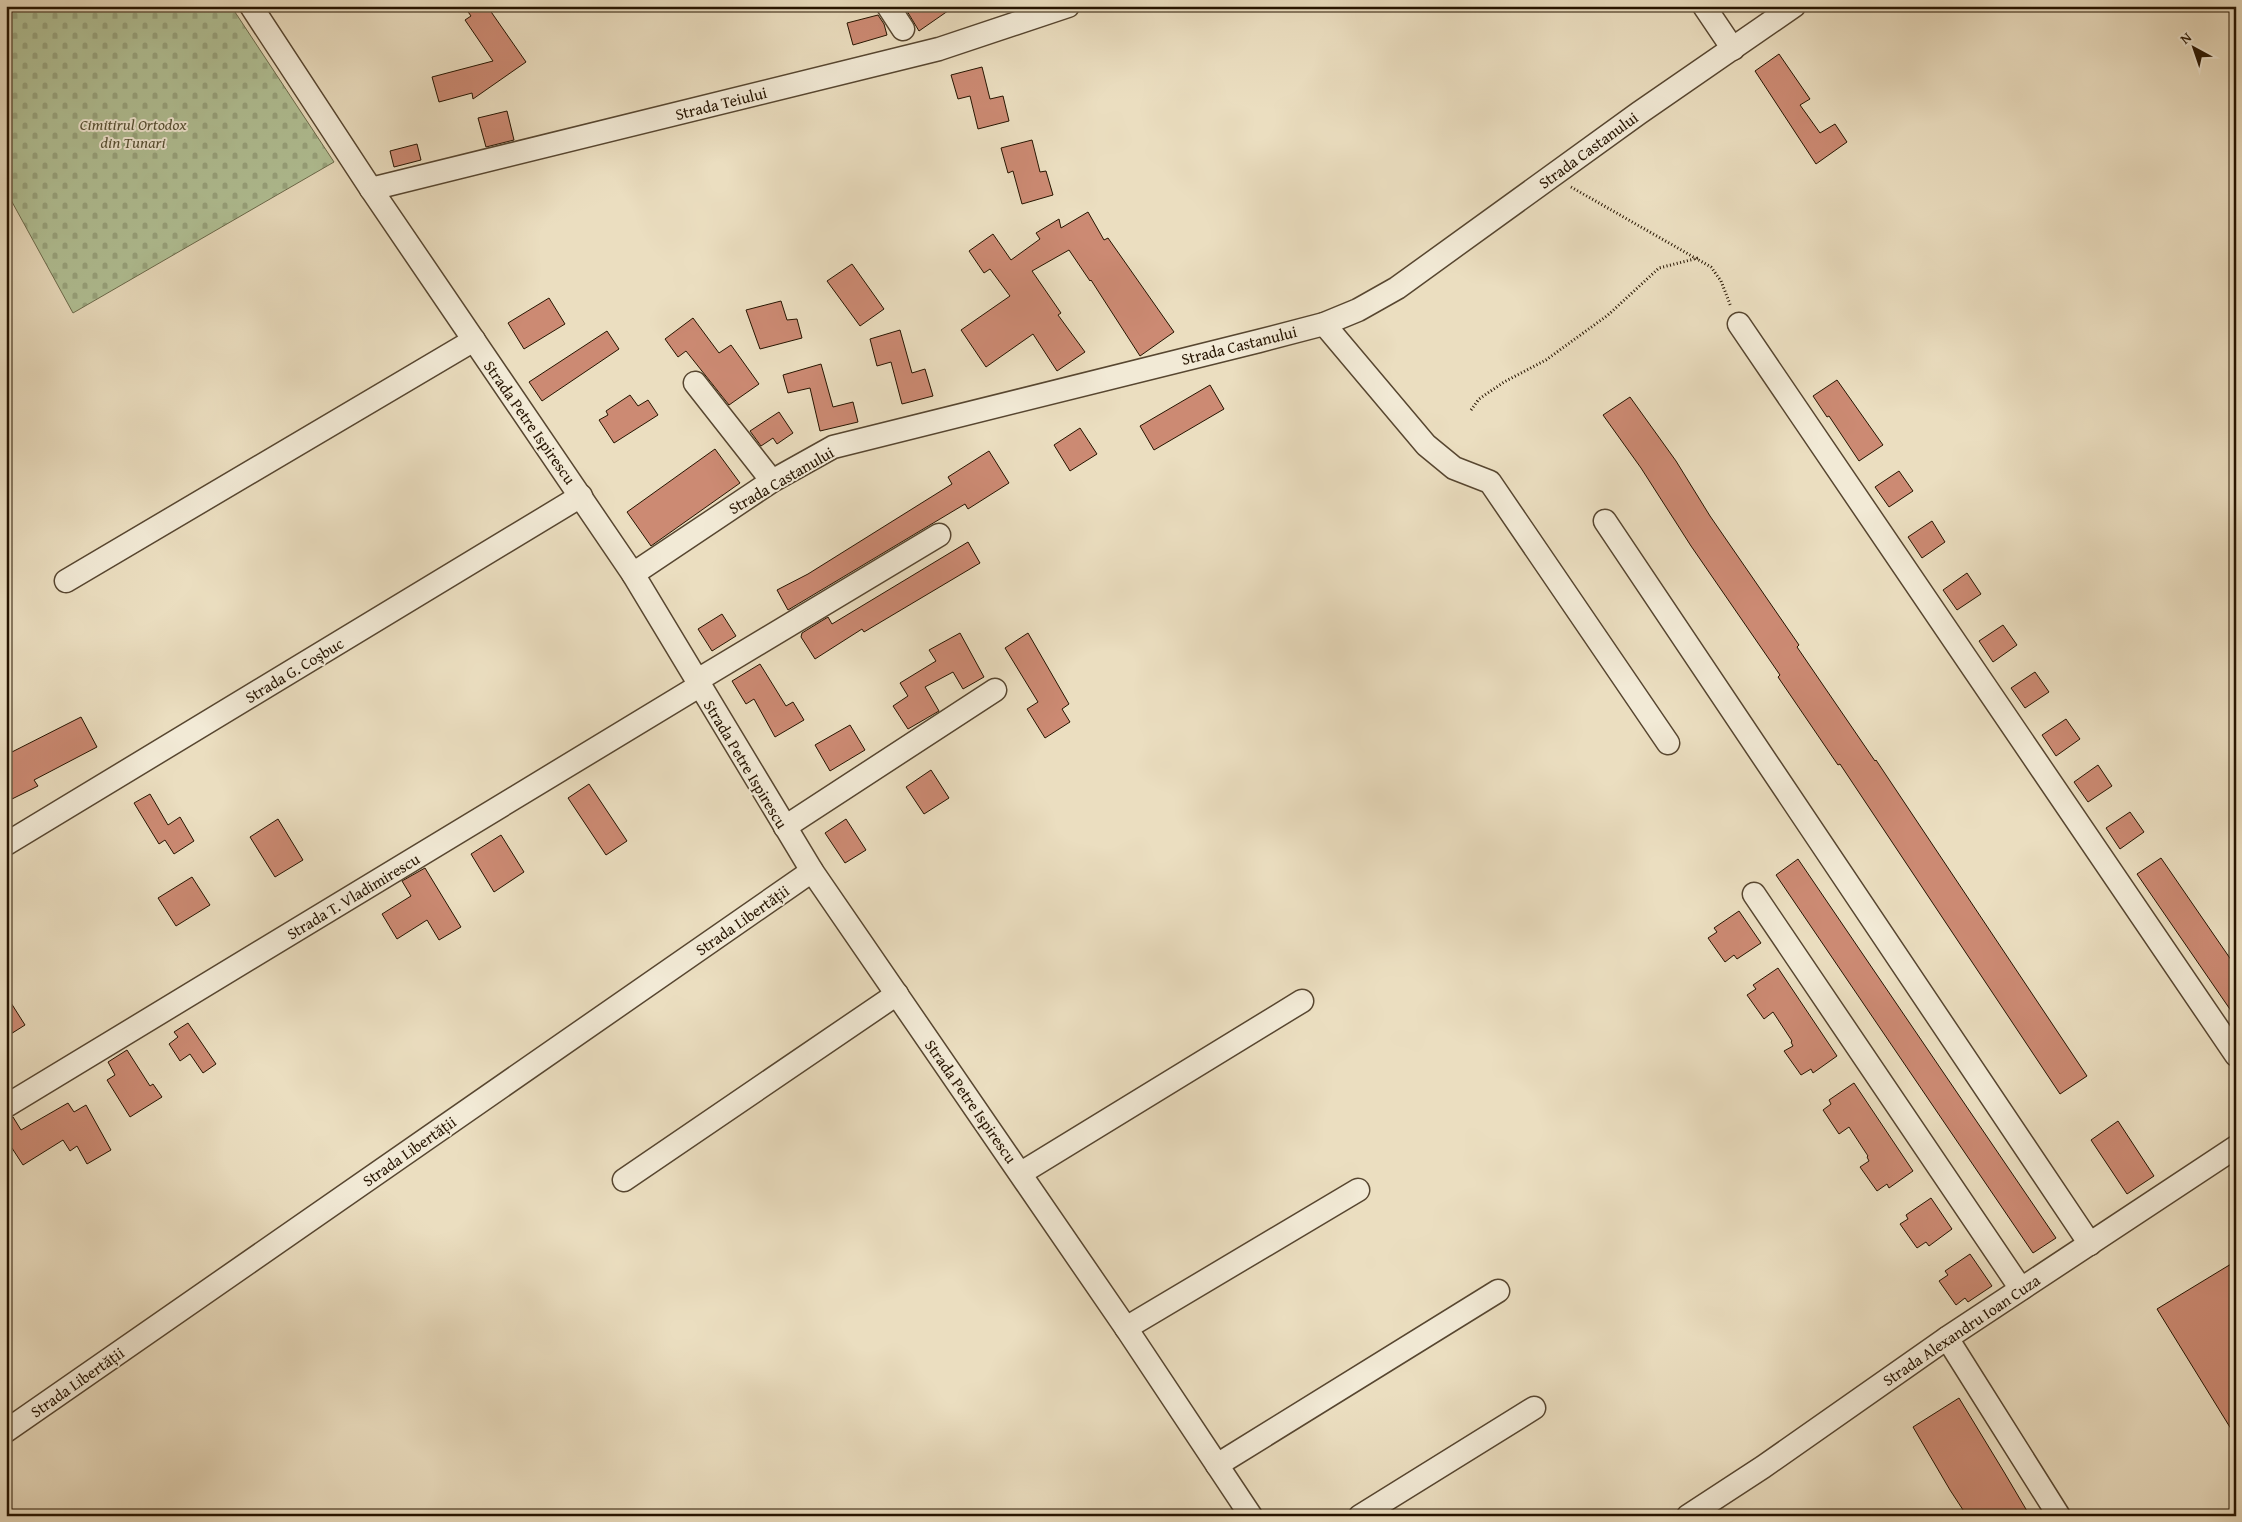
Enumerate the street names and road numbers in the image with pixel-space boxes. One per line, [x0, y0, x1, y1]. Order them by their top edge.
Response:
street label: Strada Teiului [673, 80, 770, 126]
street label: Strada Castanului [1533, 105, 1643, 194]
street label: Strada Castanului [1179, 319, 1300, 371]
street label: Strada Petre Ispirescu [478, 355, 582, 489]
street label: Strada Castanului [724, 440, 839, 520]
street label: Strada G. Coșbuc [240, 631, 348, 709]
street label: Strada Petre Ispirescu [698, 695, 794, 833]
street label: Strada T. Vladimirescu [282, 847, 424, 945]
street label: Strada Libertății [690, 878, 794, 961]
street label: Strada Petre Ispirescu [919, 1034, 1023, 1168]
street label: Strada Libertății [357, 1109, 461, 1192]
street label: Strada Alexandru Ioan Cuza [1877, 1268, 2045, 1392]
street label: Strada Libertății [25, 1340, 129, 1423]

